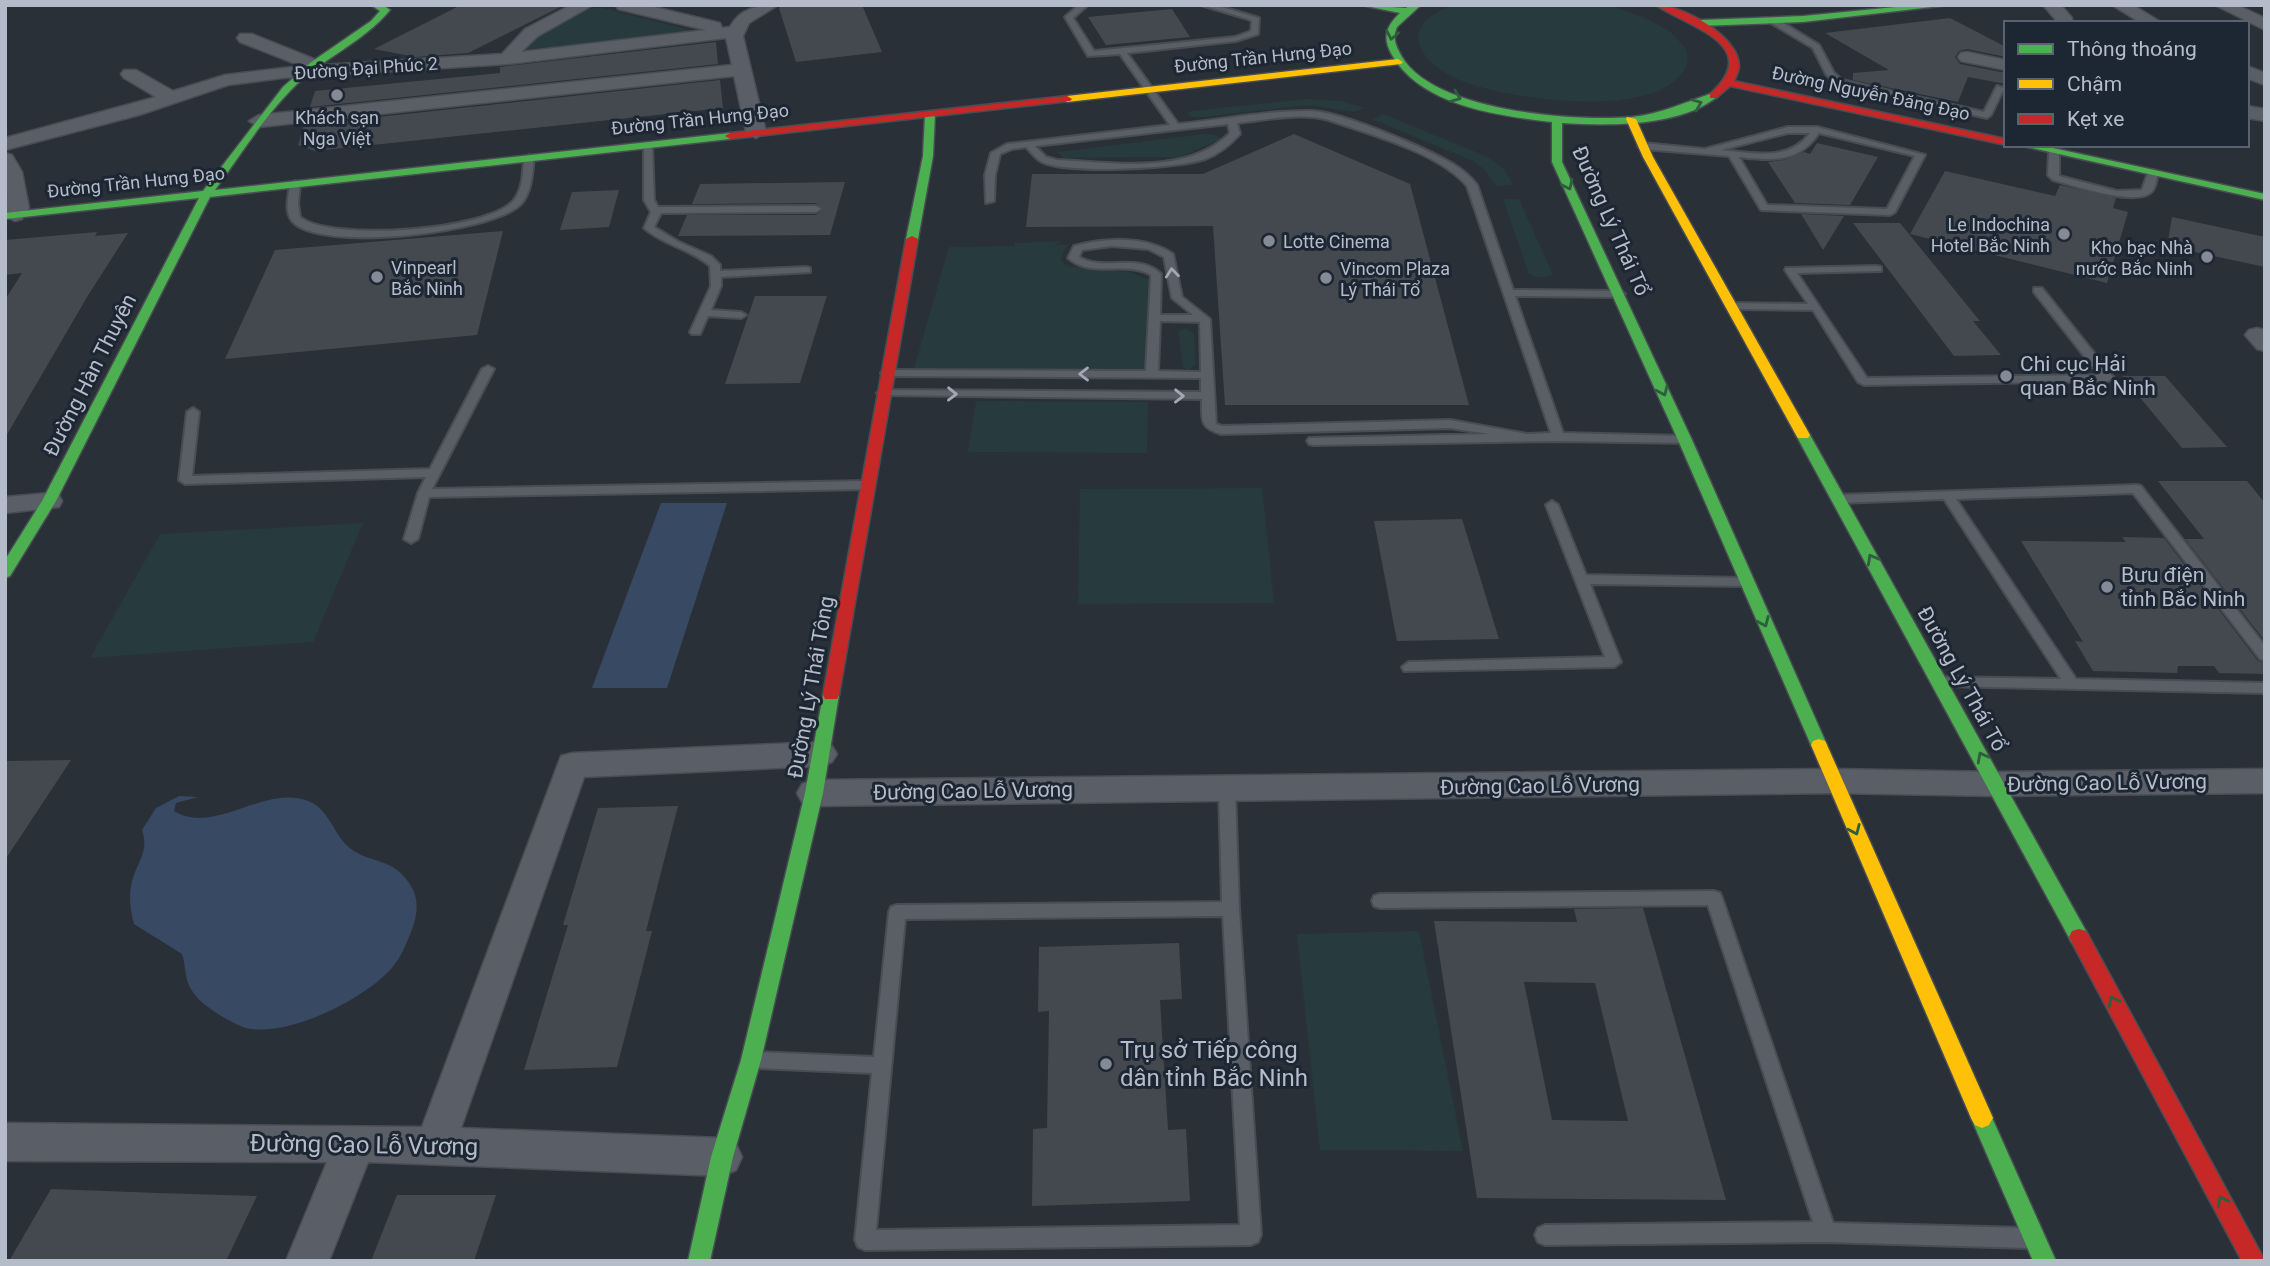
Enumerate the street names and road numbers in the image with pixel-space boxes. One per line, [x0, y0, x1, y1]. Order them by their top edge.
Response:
street label: Đường Trần Hưng Đạo [1173, 37, 1353, 77]
street label: Đường Đại Phúc 2 [293, 53, 439, 83]
street label: Đường Nguyễn Đăng Đạo [1770, 62, 1972, 124]
street label: Đường Trần Hưng Đạo [610, 99, 790, 139]
street label: Đường Lý Thái Tổ [1567, 142, 1655, 300]
street label: Đường Trần Hưng Đạo [46, 162, 226, 202]
street label: Đường Hàn Thuyên [39, 290, 141, 460]
street label: Đường Lý Thái Tông [783, 594, 839, 780]
street label: Đường Lý Thái Tổ [1912, 603, 2012, 755]
street label: Đường Cao Lỗ Vương [2007, 769, 2207, 797]
street label: Đường Cao Lỗ Vương [1440, 772, 1640, 800]
street label: Đường Cao Lỗ Vương [873, 777, 1073, 805]
street label: Đường Cao Lỗ Vương [250, 1129, 478, 1161]

